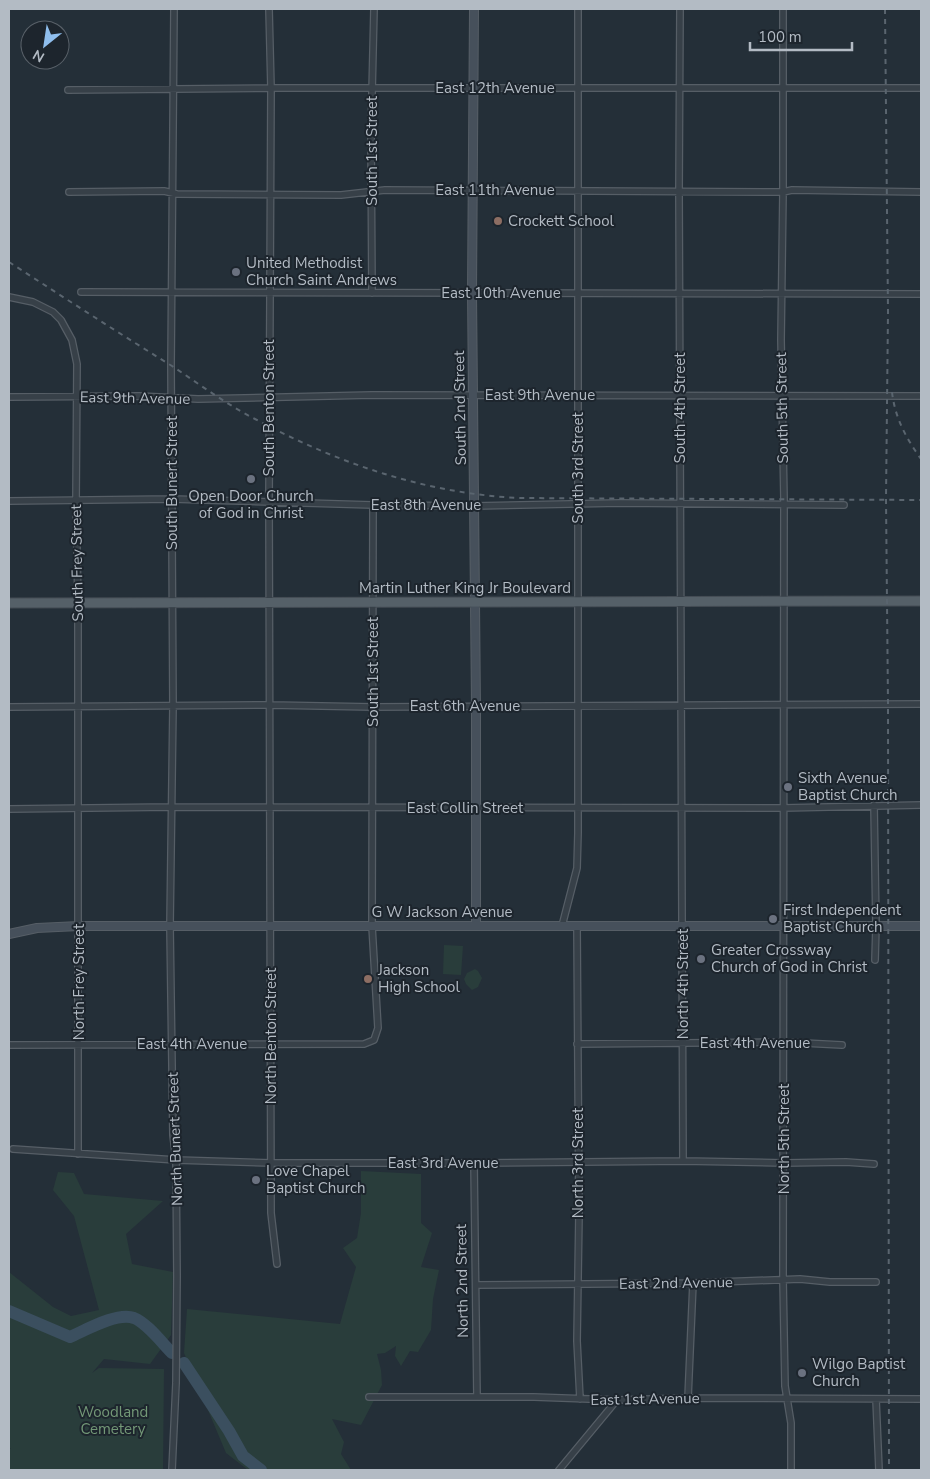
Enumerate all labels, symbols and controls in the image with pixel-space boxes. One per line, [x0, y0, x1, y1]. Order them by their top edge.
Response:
north arrow [20, 20, 70, 70]
scale bar [750, 20, 852, 52]
text: 100 m [758, 27, 802, 47]
text: N [29, 45, 48, 67]
street label: East 12th Avenue [435, 78, 555, 98]
street label: South 1st Street [362, 95, 382, 206]
street label: East 11th Avenue [435, 180, 555, 200]
place label: Crockett School [508, 211, 614, 231]
marker: Crockett School [492, 215, 504, 227]
place label: United Methodist Church Saint Andrews [246, 253, 397, 290]
marker: United Methodist Church Saint Andrews [230, 266, 242, 278]
street label: East 10th Avenue [441, 283, 561, 303]
street label: South Benton Street [259, 339, 279, 477]
street label: South 2nd Street [449, 350, 471, 465]
street label: South 4th Street [670, 352, 690, 464]
street label: South 5th Street [771, 352, 793, 464]
street label: East 9th Avenue [485, 385, 595, 405]
street label: East 9th Avenue [80, 387, 190, 409]
street label: South 3rd Street [568, 412, 588, 524]
street label: South Bunert Street [162, 415, 182, 550]
marker: Open Door Church of God in Christ [245, 473, 257, 485]
place label: Open Door Church of God in Christ [188, 486, 314, 523]
street label: East 8th Avenue [371, 495, 481, 515]
street label: South Frey Street [66, 503, 88, 622]
street label: Martin Luther King Jr Boulevard [359, 578, 571, 598]
street label: South 1st Street [363, 616, 383, 727]
street label: East 6th Avenue [410, 696, 520, 716]
place label: Sixth Avenue Baptist Church [798, 768, 898, 805]
marker: Sixth Avenue Baptist Church [782, 781, 794, 793]
street label: East Collin Street [407, 798, 524, 818]
place label: First Independent Baptist Church [783, 900, 902, 937]
street label: G W Jackson Avenue [371, 902, 513, 922]
marker: First Independent Baptist Church [767, 913, 779, 925]
street label: North Frey Street [69, 923, 89, 1040]
street label: North 4th Street [673, 928, 693, 1039]
place label: Greater Crossway Church of God in Christ [711, 940, 868, 977]
marker: Greater Crossway Church of God in Christ [695, 953, 707, 965]
place label: Jackson High School [377, 960, 460, 997]
street label: North Benton Street [261, 967, 281, 1104]
marker: Jackson High School [362, 973, 374, 985]
street label: East 4th Avenue [700, 1033, 810, 1053]
street label: East 4th Avenue [137, 1034, 247, 1054]
street label: North Bunert Street [163, 1071, 187, 1206]
street label: North 5th Street [774, 1083, 794, 1194]
street label: North 3rd Street [568, 1107, 588, 1218]
street label: East 3rd Avenue [388, 1153, 498, 1173]
place label: Love Chapel Baptist Church [266, 1161, 366, 1198]
marker: Love Chapel Baptist Church [250, 1174, 262, 1186]
street label: North 2nd Street [451, 1223, 473, 1338]
street label: East 2nd Avenue [619, 1272, 733, 1294]
place label: Wilgo Baptist Church [812, 1354, 906, 1391]
marker: Wilgo Baptist Church [796, 1367, 808, 1379]
street label: East 1st Avenue [590, 1388, 700, 1410]
park label: Woodland Cemetery [78, 1402, 148, 1439]

